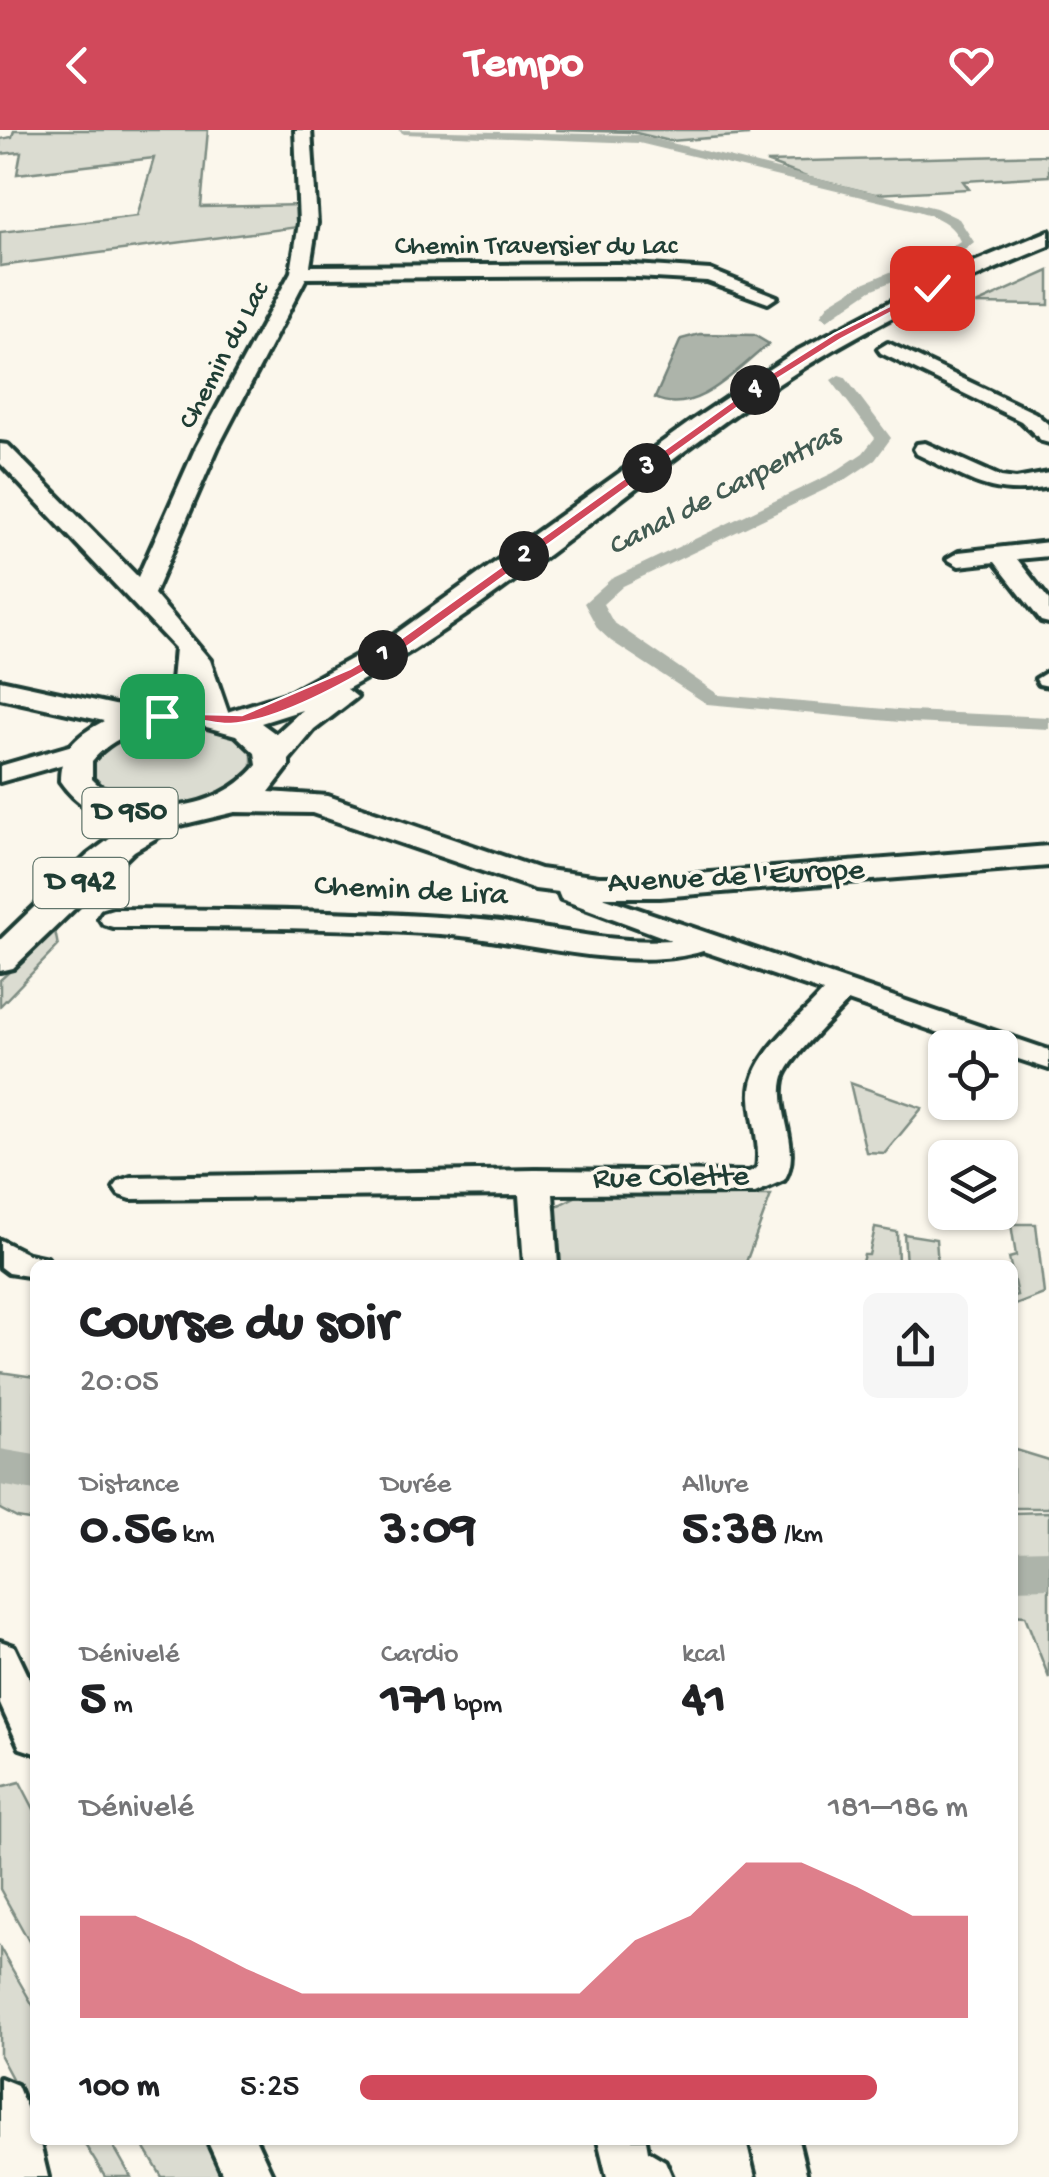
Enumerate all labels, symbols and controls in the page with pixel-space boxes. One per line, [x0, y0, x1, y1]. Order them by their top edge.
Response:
icon: back [50, 38, 105, 93]
icon: heart [944, 38, 999, 93]
text: Tempo [466, 39, 584, 92]
street label: Chemin Traversier du Lac [395, 231, 679, 264]
pin [890, 246, 975, 331]
icon: check [905, 261, 960, 316]
street label: Chemin du Lac [172, 275, 278, 435]
pin: 4 [730, 365, 780, 415]
text: 4 [748, 373, 762, 406]
water label: Canal de Carpentras [603, 417, 850, 566]
pin: 3 [622, 443, 672, 493]
text: 3 [640, 451, 654, 484]
pin: 2 [499, 531, 549, 581]
text: 2 [517, 539, 531, 572]
pin: 1 [358, 630, 408, 680]
text: 1 [377, 638, 389, 671]
pin [120, 674, 205, 759]
icon: arrive [135, 689, 190, 744]
road number: D 950 [82, 788, 178, 838]
street label: Avenue de l'Europe [607, 852, 866, 904]
road number: D 942 [34, 858, 128, 908]
street label: Chemin de Lira [313, 868, 510, 916]
map controls [928, 1030, 1018, 1230]
button: locate [928, 1030, 1018, 1120]
button: layers [928, 1140, 1018, 1230]
street label: Rue Colette [593, 1159, 750, 1199]
button: share [863, 1293, 968, 1398]
text: Course du soir [80, 1294, 397, 1358]
text: 20:05 [80, 1364, 159, 1402]
text: Distance [80, 1469, 179, 1502]
text: Durée [381, 1469, 451, 1502]
text: Allure [682, 1469, 748, 1502]
text: 0.56 [80, 1502, 176, 1561]
text: 3:09 [381, 1502, 476, 1561]
text: 5:38 [682, 1502, 777, 1561]
text: km [176, 1519, 215, 1552]
text: /km [777, 1519, 823, 1552]
text: Dénivelé [80, 1639, 180, 1672]
text: Cardio [381, 1639, 459, 1672]
text: kcal [682, 1639, 726, 1672]
text: 5 [80, 1672, 106, 1731]
text: 171 [381, 1672, 447, 1731]
text: 41 [682, 1672, 726, 1731]
text: m [106, 1689, 133, 1722]
text: bpm [447, 1689, 502, 1722]
text: Dénivelé [80, 1790, 194, 1828]
text: 181–186 m [828, 1790, 968, 1828]
text: 100 m [80, 2069, 160, 2107]
text: 5:25 [240, 2069, 299, 2107]

